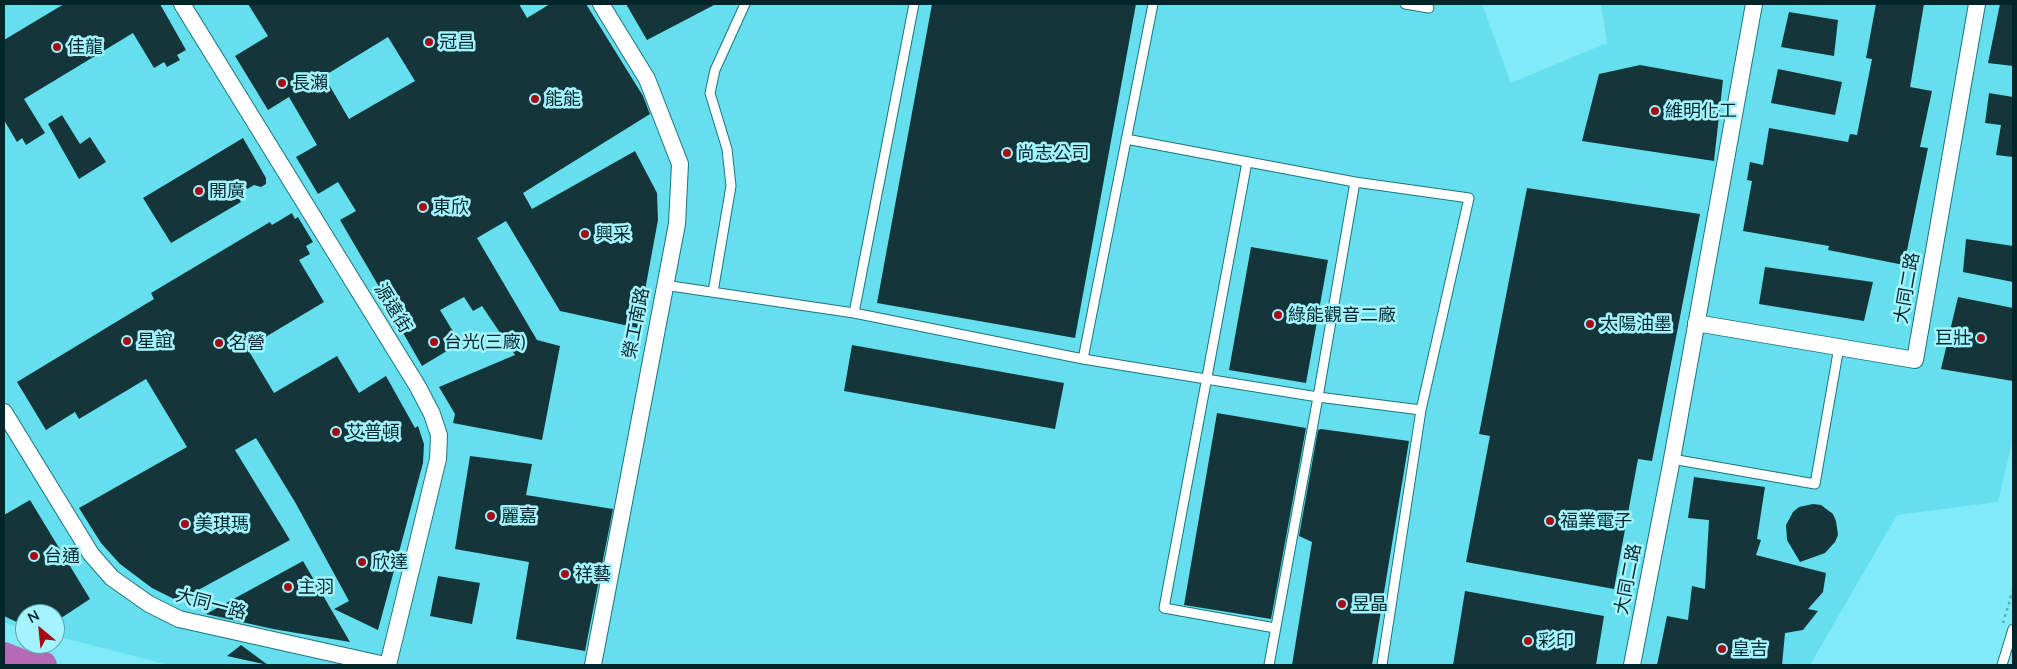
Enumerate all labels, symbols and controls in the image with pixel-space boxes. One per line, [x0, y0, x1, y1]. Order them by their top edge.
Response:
place label: 冠昌 [439, 31, 475, 53]
place label: 佳龍 [67, 36, 103, 58]
marker: 冠昌 [423, 36, 435, 48]
marker: 佳龍 [51, 41, 63, 53]
place label: 長瀨 [292, 72, 328, 94]
marker: 長瀨 [276, 77, 288, 89]
place label: 能能 [545, 88, 581, 110]
marker: 能能 [529, 93, 541, 105]
place label: 維明化工 [1665, 100, 1737, 122]
marker: 維明化工 [1649, 105, 1661, 117]
place label: 尚志公司 [1017, 142, 1089, 164]
marker: 尚志公司 [1001, 147, 1013, 159]
place label: 開廣 [209, 180, 245, 202]
marker: 開廣 [193, 185, 205, 197]
place label: 東欣 [433, 196, 469, 218]
marker: 東欣 [417, 201, 429, 213]
place label: 興采 [595, 223, 631, 245]
marker: 興采 [579, 228, 591, 240]
street label: 大同二路 [1890, 251, 1924, 325]
street label: 源遠街 [370, 279, 416, 337]
street label: 榮工南路 [619, 286, 653, 360]
place label: 綠能觀音二廠 [1288, 304, 1396, 326]
marker: 綠能觀音二廠 [1272, 309, 1284, 321]
place label: 太陽油墨 [1600, 313, 1672, 335]
marker: 太陽油墨 [1584, 318, 1596, 330]
place label: 巨壯 [1935, 327, 1971, 349]
place label: 星誼 [137, 330, 173, 352]
place label: 台光(三廠) [444, 331, 526, 353]
place label: 名營 [229, 332, 265, 354]
marker: 巨壯 [1975, 332, 1987, 344]
marker: 星誼 [121, 335, 133, 347]
marker: 台光(三廠) [428, 336, 440, 348]
marker: 名營 [213, 337, 225, 349]
place label: 艾普頓 [346, 421, 400, 443]
marker: 艾普頓 [330, 426, 342, 438]
place label: 麗嘉 [501, 505, 537, 527]
marker: 麗嘉 [485, 510, 497, 522]
place label: 福業電子 [1560, 510, 1632, 532]
place label: 美琪瑪 [195, 513, 249, 535]
marker: 福業電子 [1544, 515, 1556, 527]
marker: 美琪瑪 [179, 518, 191, 530]
street label: 大同二路 [1611, 542, 1645, 616]
place label: 台通 [44, 545, 80, 567]
marker: 台通 [28, 550, 40, 562]
place label: 欣達 [372, 551, 408, 573]
marker: 欣達 [356, 556, 368, 568]
place label: 祥藝 [575, 563, 611, 585]
marker: 祥藝 [559, 568, 571, 580]
place label: 主羽 [298, 576, 334, 598]
marker: 主羽 [282, 581, 294, 593]
street label: 大同一路 [173, 584, 249, 624]
place label: 昱晶 [1352, 593, 1388, 615]
marker: 昱晶 [1336, 598, 1348, 610]
north arrow [15, 604, 65, 654]
text: N [24, 606, 42, 626]
place label: 彩印 [1538, 630, 1574, 652]
marker: 彩印 [1522, 635, 1534, 647]
place label: 皇吉 [1732, 638, 1768, 660]
marker: 皇吉 [1716, 643, 1728, 655]

